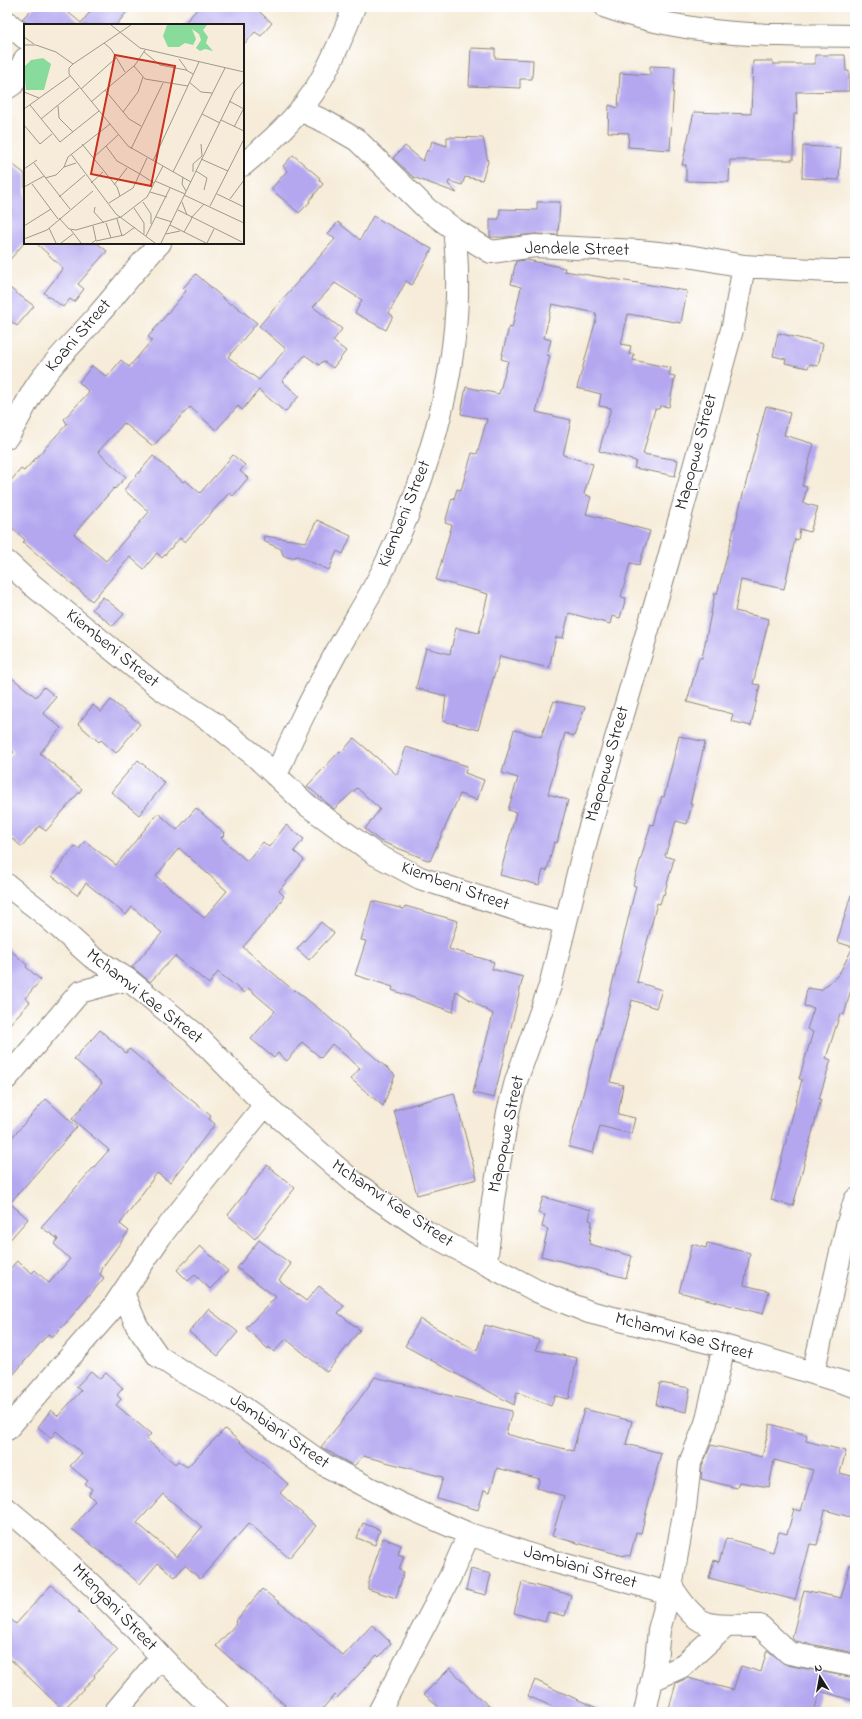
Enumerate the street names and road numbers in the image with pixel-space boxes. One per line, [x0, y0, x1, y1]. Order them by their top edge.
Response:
street label: Jendele Street [524, 236, 630, 264]
street label: Koani Street [40, 294, 118, 378]
street label: Mapopwe Street [669, 391, 725, 513]
street label: Kiembeni Street [372, 456, 438, 572]
street label: Kiembeni Street [60, 603, 164, 695]
street label: Mapopwe Street [579, 703, 637, 825]
street label: Kiembeni Street [397, 855, 513, 919]
street label: Mchamvi Kae Street [80, 943, 208, 1051]
street label: Mapopwe Street [482, 1073, 532, 1195]
street label: Mchamvi Kae Street [326, 1153, 458, 1255]
street label: Mchamvi Kae Street [612, 1306, 756, 1368]
street label: Jambiani Street [224, 1388, 334, 1476]
street label: Jambiani Street [520, 1539, 640, 1597]
street label: Mtengani Street [64, 1558, 163, 1659]

